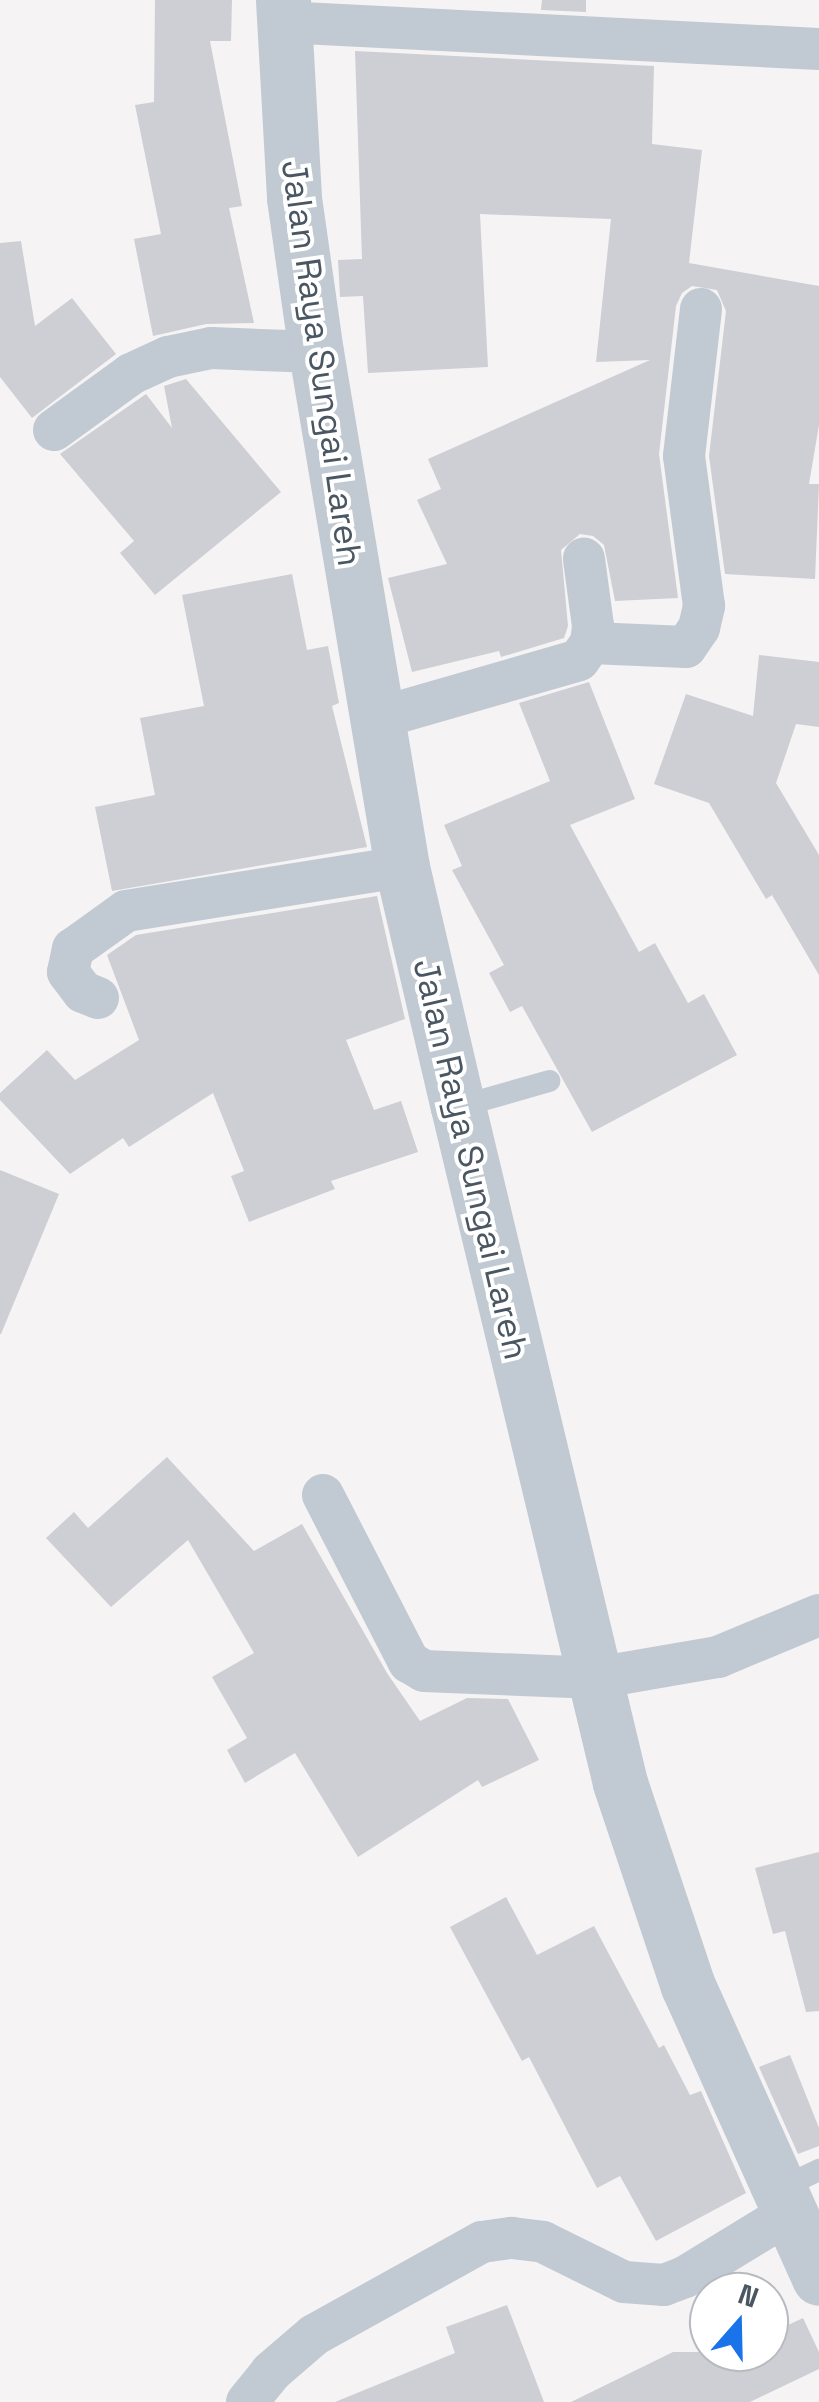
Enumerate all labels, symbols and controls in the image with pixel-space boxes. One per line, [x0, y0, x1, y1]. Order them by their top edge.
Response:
street label: Jalan Raya Sungai Lareh [273, 157, 371, 569]
street label: Jalan Raya Sungai Lareh [404, 955, 538, 1363]
north arrow [689, 2272, 789, 2372]
text: N [734, 2276, 764, 2316]

